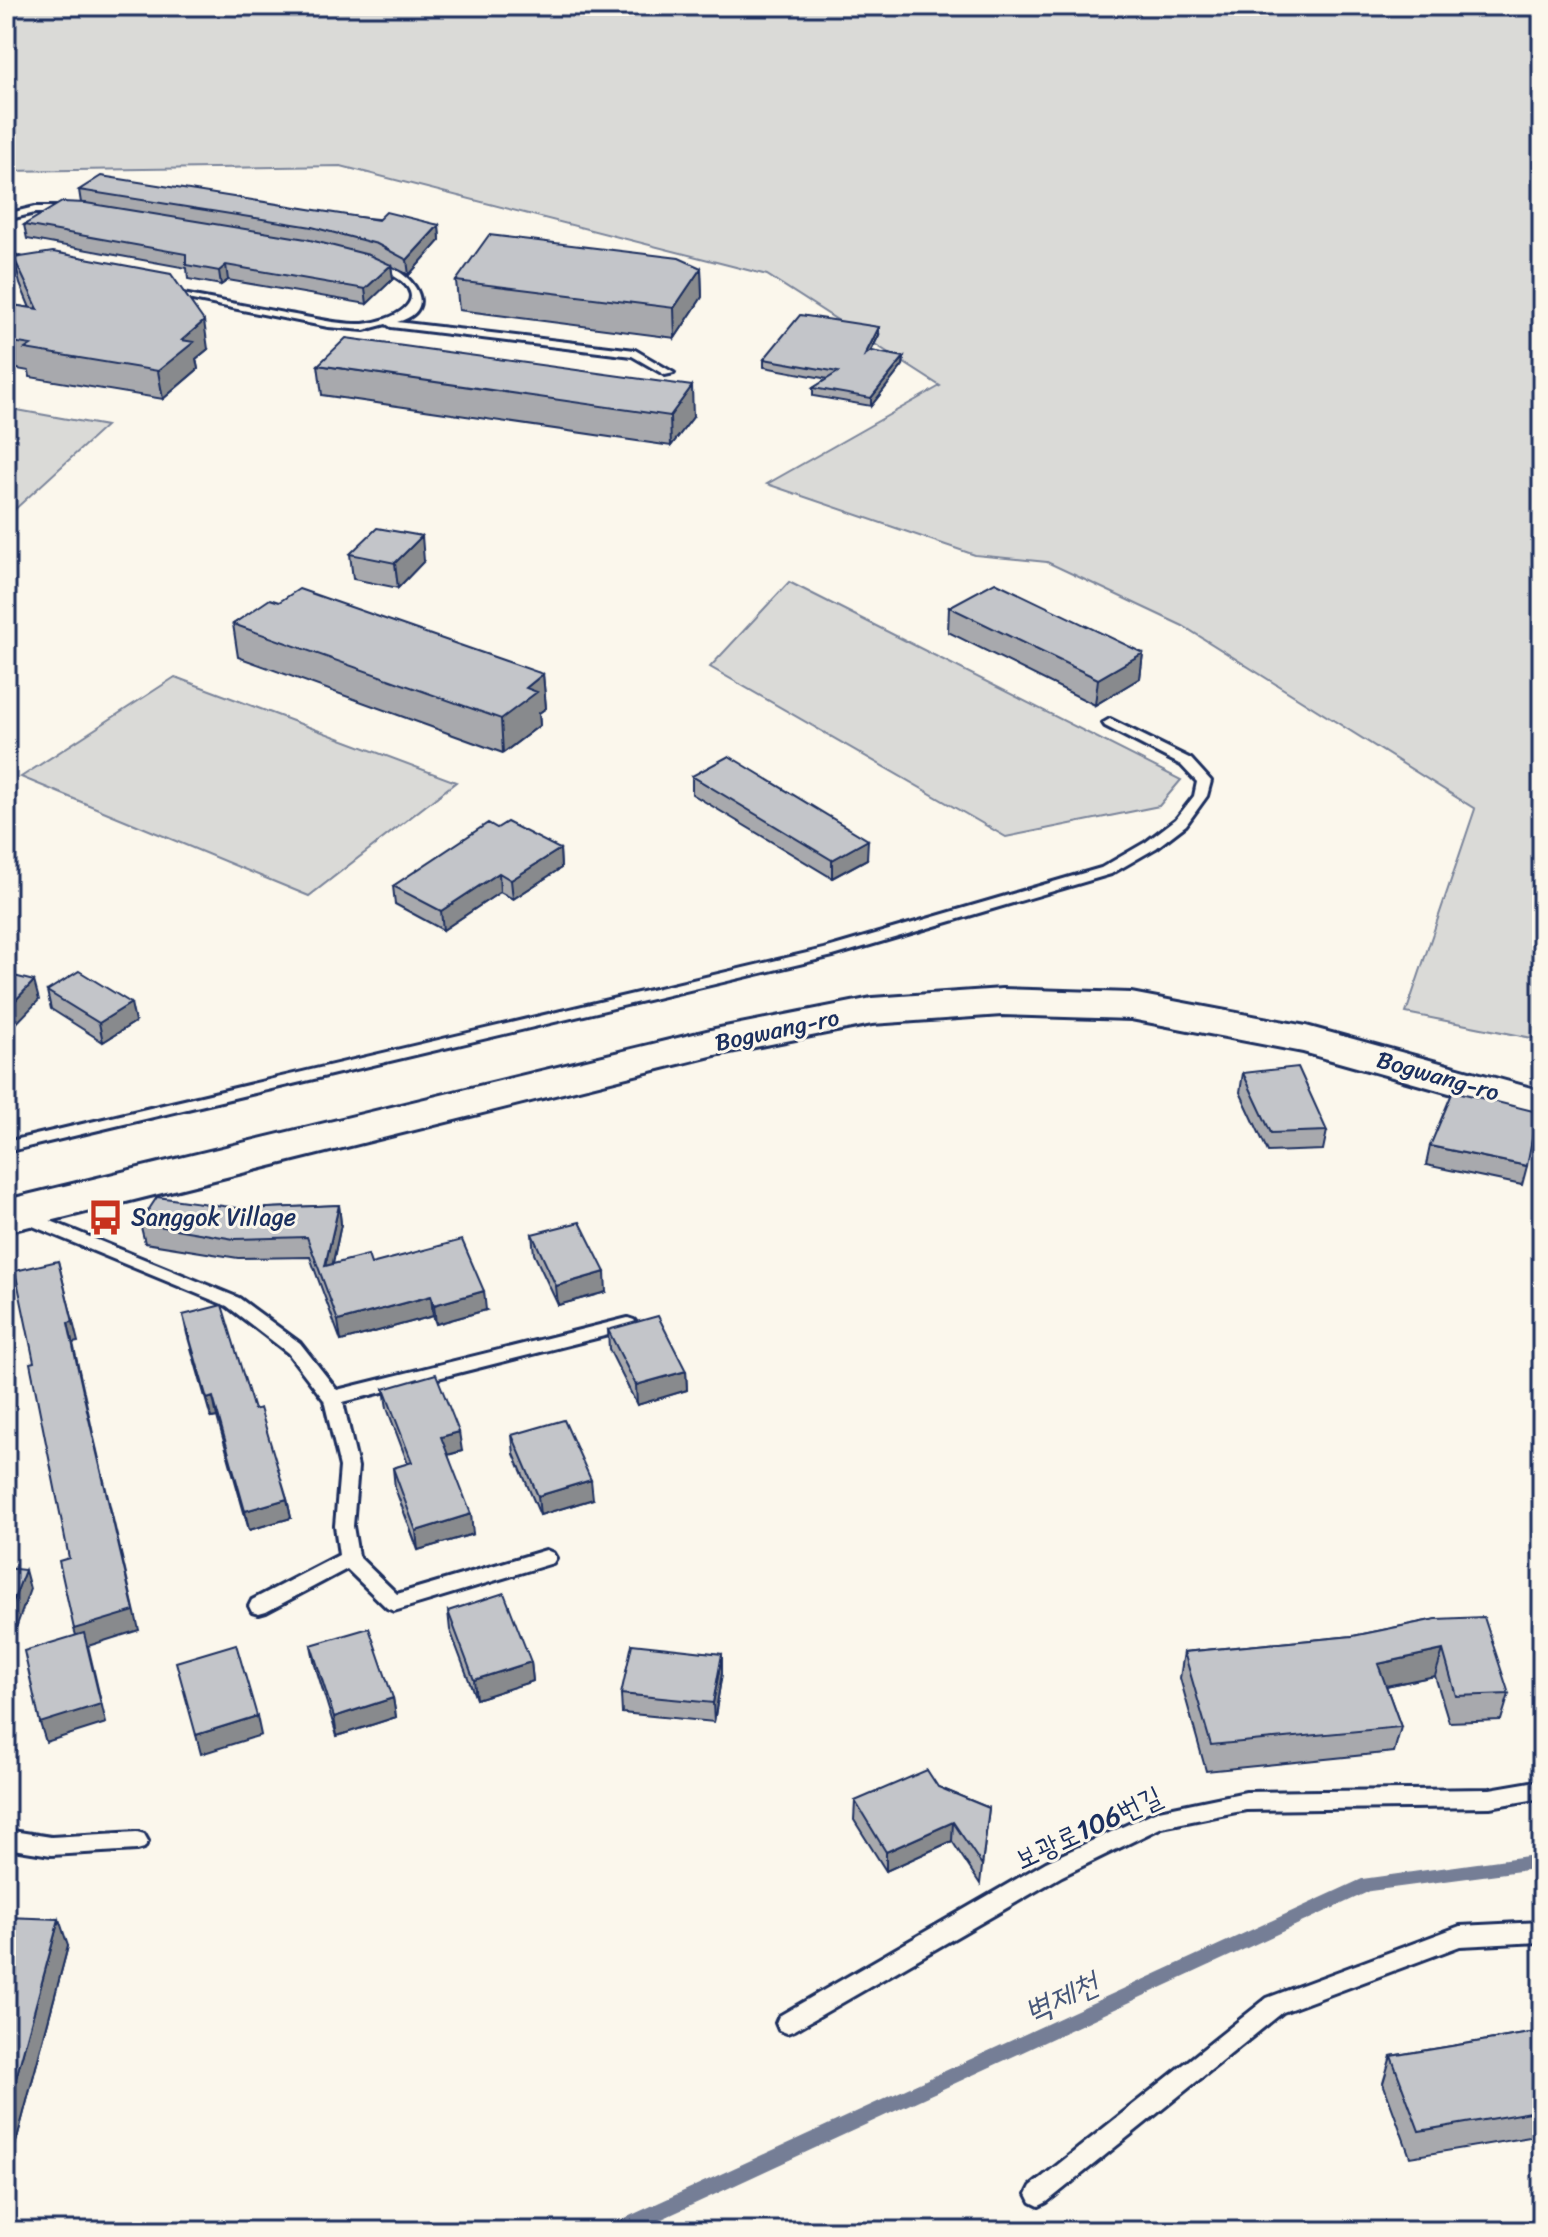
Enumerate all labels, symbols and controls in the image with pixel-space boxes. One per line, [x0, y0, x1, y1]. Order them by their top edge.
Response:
street label: Bogwang-ro [711, 996, 843, 1064]
street label: Bogwang-ro [1372, 1038, 1505, 1114]
place label: Sanggok Village [131, 1196, 296, 1238]
bus stop icon: Sanggok Village [86, 1198, 124, 1236]
street label: 보광로106번길 [1006, 1772, 1170, 1883]
water label: 벽제천 [1014, 1954, 1111, 2040]

